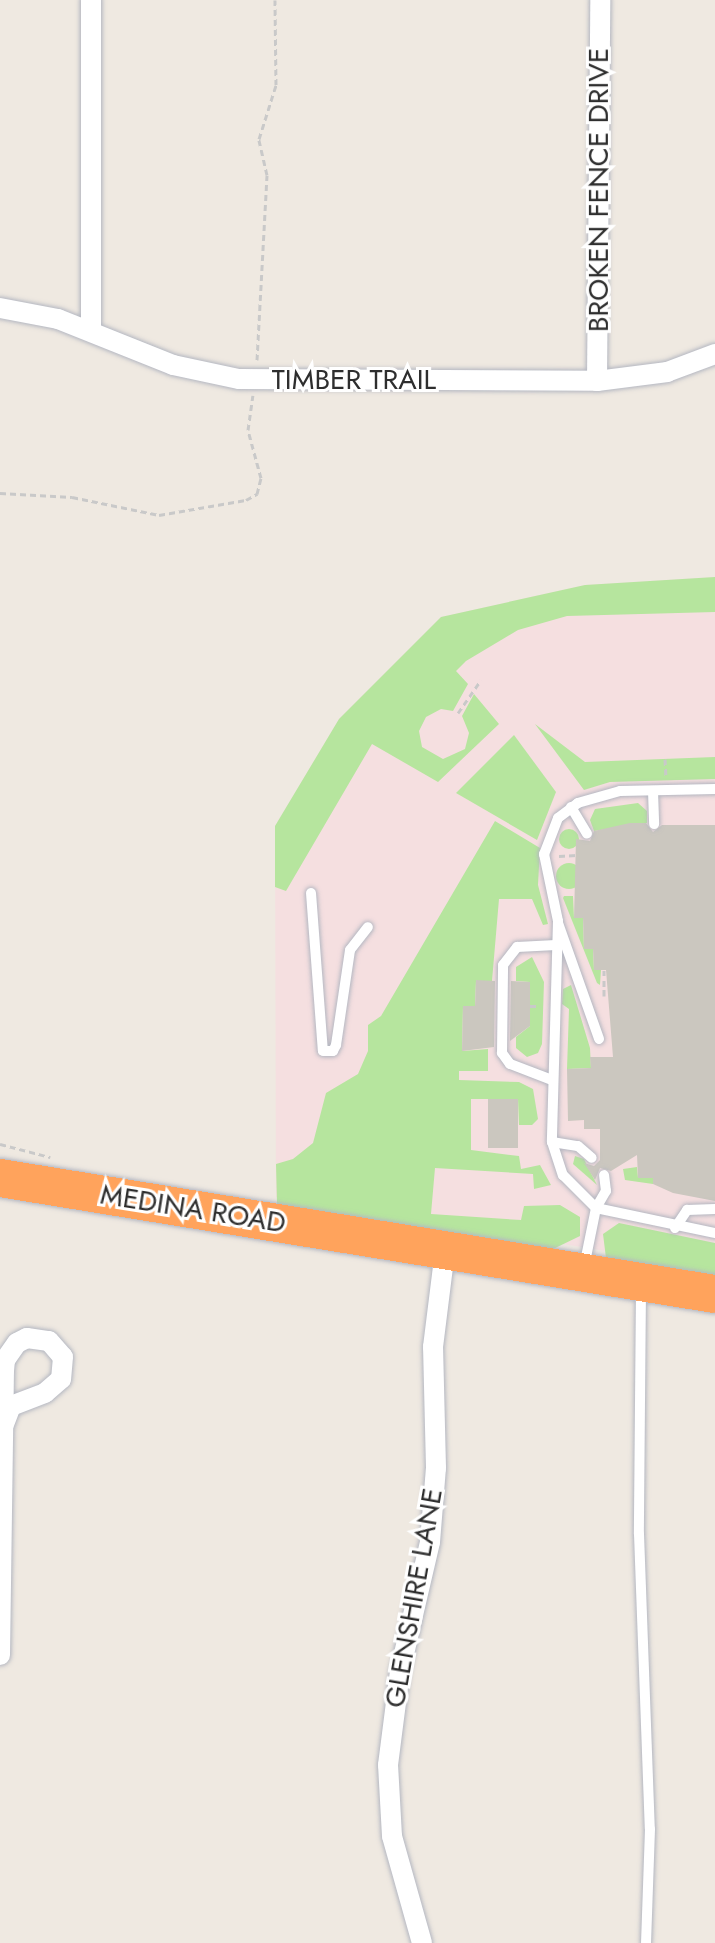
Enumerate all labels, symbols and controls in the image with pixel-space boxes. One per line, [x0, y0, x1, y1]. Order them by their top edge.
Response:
street label: BROKEN FENCE DRIVE [582, 48, 616, 332]
street label: TIMBER TRAIL [272, 363, 436, 397]
street label: MEDINA ROAD [98, 1178, 288, 1240]
street label: GLENSHIRE LANE [378, 1486, 450, 1710]

